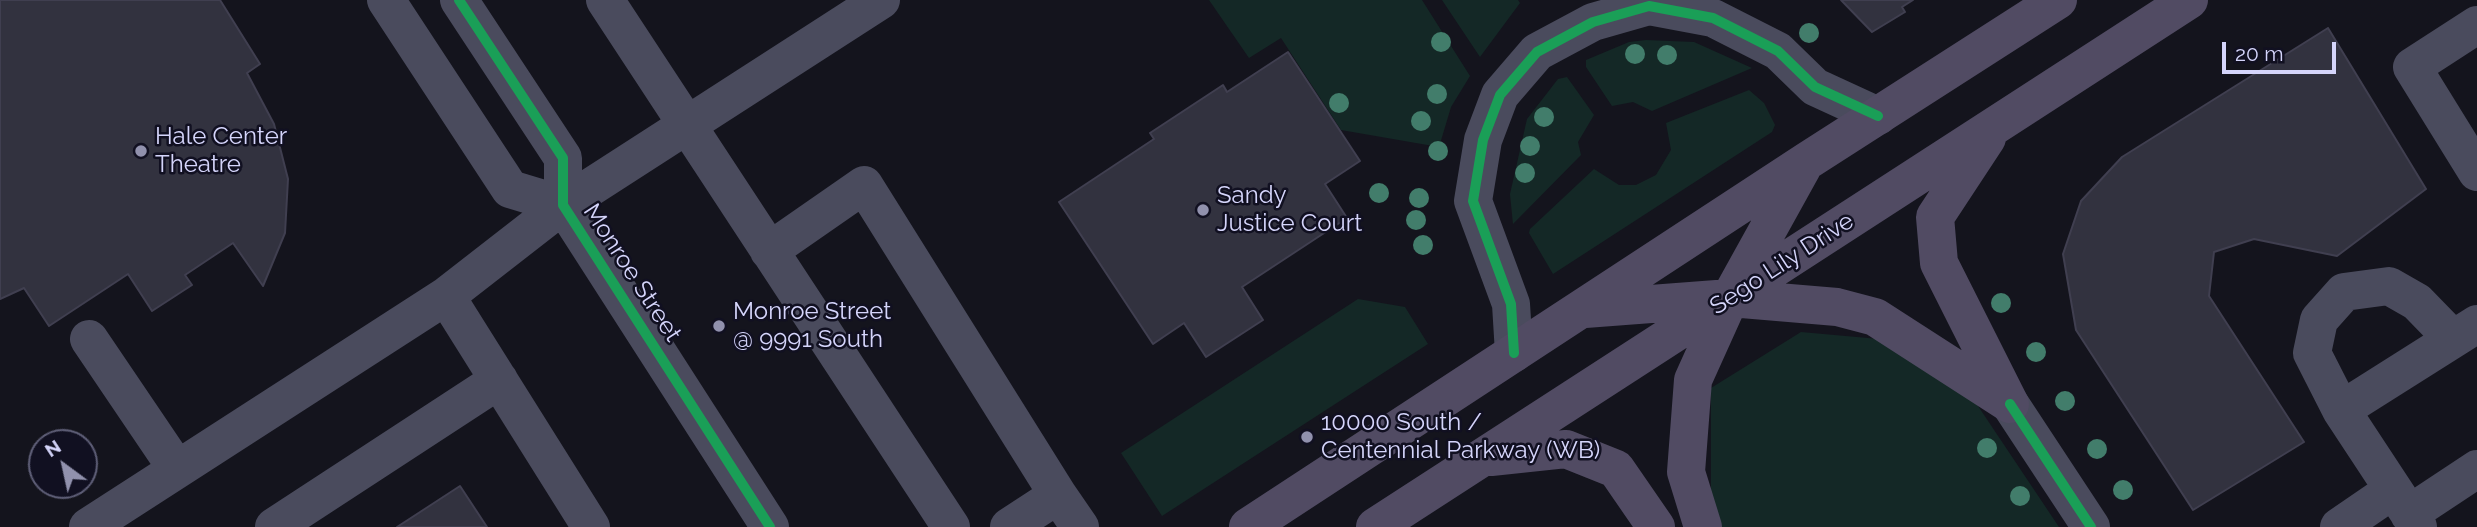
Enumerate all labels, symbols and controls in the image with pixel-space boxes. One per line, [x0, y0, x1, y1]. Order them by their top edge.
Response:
scale bar [2225, 28, 2339, 72]
text: 20 m [2235, 41, 2283, 66]
place label: Hale Center Theatre [155, 123, 287, 179]
marker: Hale Center Theatre [133, 143, 149, 159]
place label: Sandy Justice Court [1217, 182, 1362, 238]
street label: Monroe Street [577, 199, 687, 347]
marker: Sandy Justice Court [1195, 202, 1211, 218]
street label: Sego Lily Drive [1705, 207, 1859, 321]
place label: Monroe Street @ 9991 South [733, 298, 891, 354]
marker: Monroe Street @ 9991 South [711, 318, 727, 334]
place label: 10000 South / Centennial Parkway (WB) [1321, 409, 1600, 465]
north arrow [28, 429, 98, 499]
marker: 10000 South / Centennial Parkway (WB) [1299, 429, 1315, 445]
text: N [41, 435, 65, 461]

